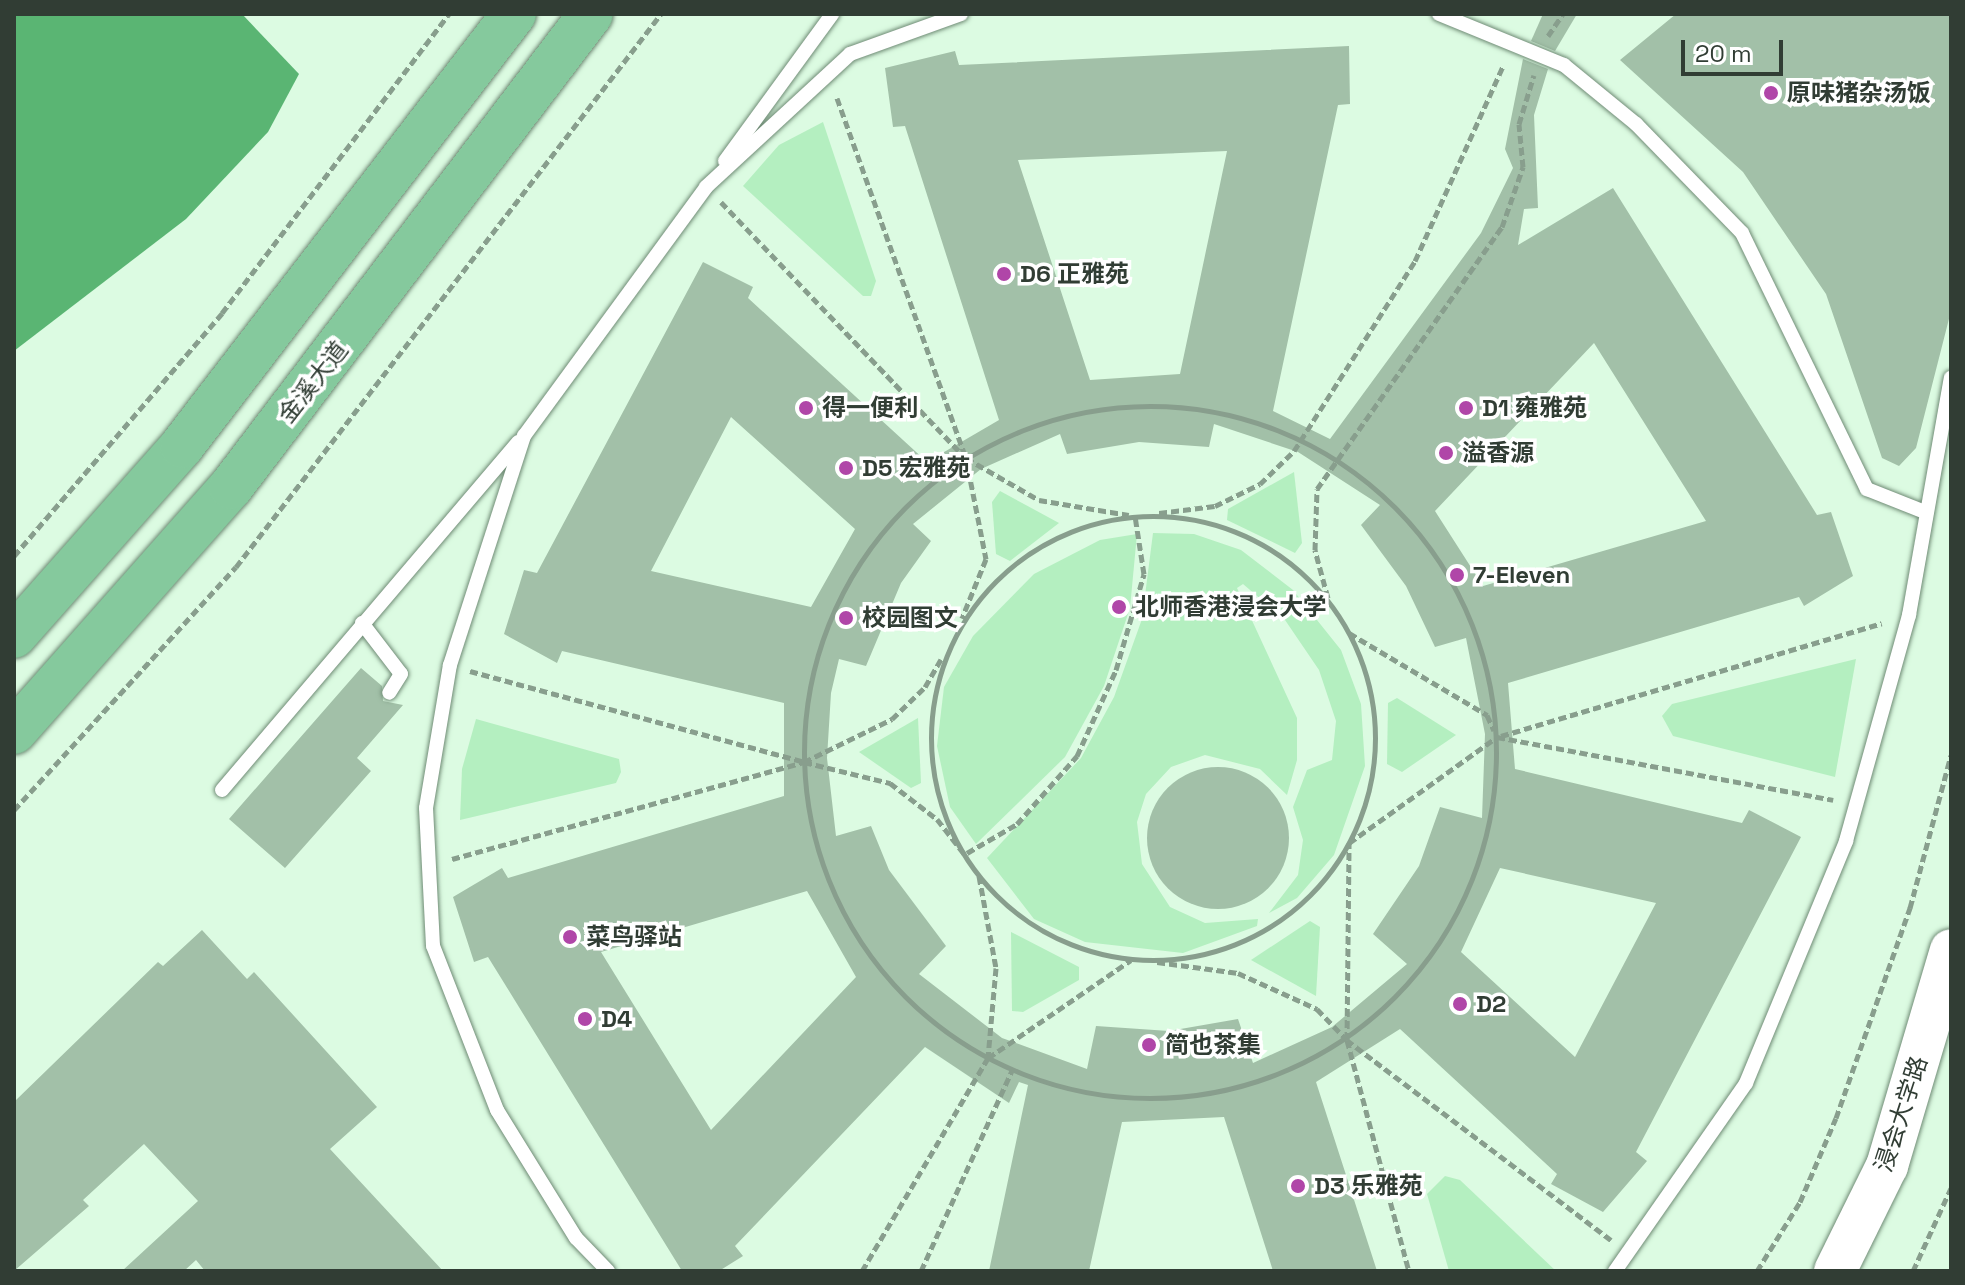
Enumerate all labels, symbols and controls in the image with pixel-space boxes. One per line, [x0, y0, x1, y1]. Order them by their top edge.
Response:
scale bar [1685, 24, 1787, 74]
text: 20 m [1695, 38, 1752, 69]
place label: 原味猪杂汤饭 [1787, 79, 1931, 107]
marker: 原味猪杂汤饭 [1762, 84, 1780, 102]
place label: D6 正雅苑 [1020, 260, 1129, 288]
marker: D6 正雅苑 [995, 265, 1013, 283]
street label: 金溪大道 [272, 335, 354, 429]
place label: 得一便利 [822, 394, 918, 422]
place label: D1 雍雅苑 [1482, 394, 1587, 422]
marker: 得一便利 [797, 399, 815, 417]
marker: D1 雍雅苑 [1457, 399, 1475, 417]
place label: 溢香源 [1462, 439, 1534, 467]
marker: 溢香源 [1437, 444, 1455, 462]
place label: D5 宏雅苑 [862, 454, 970, 482]
marker: D5 宏雅苑 [837, 459, 855, 477]
place label: 7-Eleven [1473, 561, 1570, 589]
marker: 7-Eleven [1448, 566, 1466, 584]
place label: 北师香港浸会大学 [1135, 593, 1327, 621]
marker: 北师香港浸会大学 [1110, 598, 1128, 616]
place label: 校园图文 [862, 604, 958, 632]
marker: 校园图文 [837, 609, 855, 627]
place label: 菜鸟驿站 [586, 923, 682, 951]
marker: 菜鸟驿站 [561, 928, 579, 946]
place label: D2 [1476, 990, 1506, 1018]
marker: D2 [1451, 995, 1469, 1013]
place label: D4 [601, 1005, 632, 1033]
marker: D4 [576, 1010, 594, 1028]
place label: 简也茶集 [1165, 1031, 1261, 1059]
marker: 简也茶集 [1140, 1036, 1158, 1054]
street label: 浸会大学路 [1869, 1052, 1933, 1176]
place label: D3 乐雅苑 [1314, 1172, 1423, 1200]
marker: D3 乐雅苑 [1289, 1177, 1307, 1195]

